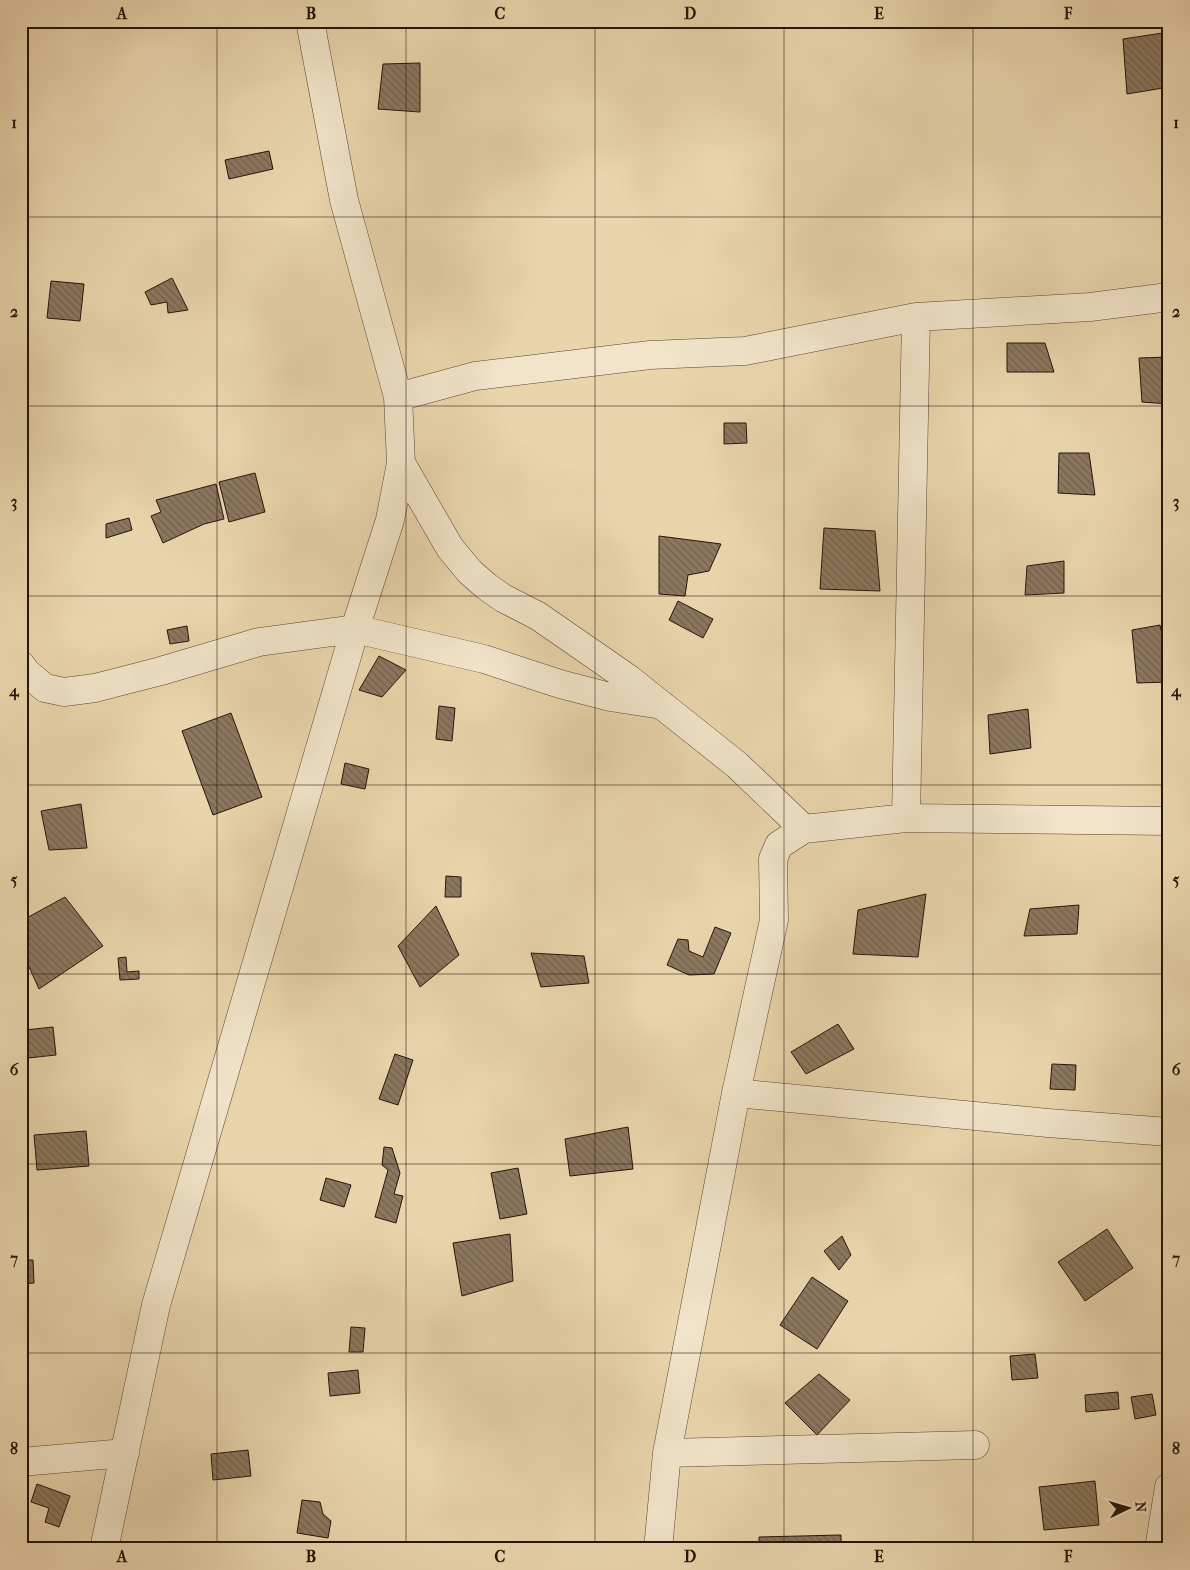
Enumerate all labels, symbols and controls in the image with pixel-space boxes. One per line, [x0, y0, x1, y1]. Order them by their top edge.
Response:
text: A [116, 4, 128, 23]
text: B [306, 4, 316, 23]
text: C [495, 4, 506, 23]
text: D [684, 4, 696, 23]
text: E [874, 4, 884, 23]
text: F [1063, 4, 1073, 23]
text: 1 [11, 113, 17, 132]
text: 1 [1173, 113, 1179, 132]
text: 2 [10, 302, 18, 321]
text: 2 [1172, 302, 1180, 321]
text: 3 [11, 492, 17, 512]
text: 3 [1173, 492, 1179, 512]
text: 4 [8, 681, 20, 701]
text: 4 [1170, 681, 1182, 701]
text: 5 [11, 870, 18, 889]
text: 5 [1173, 870, 1180, 889]
text: 6 [10, 1060, 19, 1079]
text: 6 [1172, 1060, 1181, 1079]
text: 7 [9, 1249, 18, 1268]
text: 7 [1171, 1249, 1180, 1268]
text: 8 [10, 1439, 18, 1458]
text: 8 [1172, 1439, 1180, 1458]
north arrow [1102, 1482, 1152, 1532]
text: N [1132, 1501, 1149, 1513]
text: A [116, 1547, 128, 1566]
text: B [306, 1547, 316, 1566]
text: C [495, 1547, 506, 1566]
text: D [684, 1547, 696, 1566]
text: E [874, 1547, 884, 1566]
text: F [1063, 1547, 1073, 1566]

